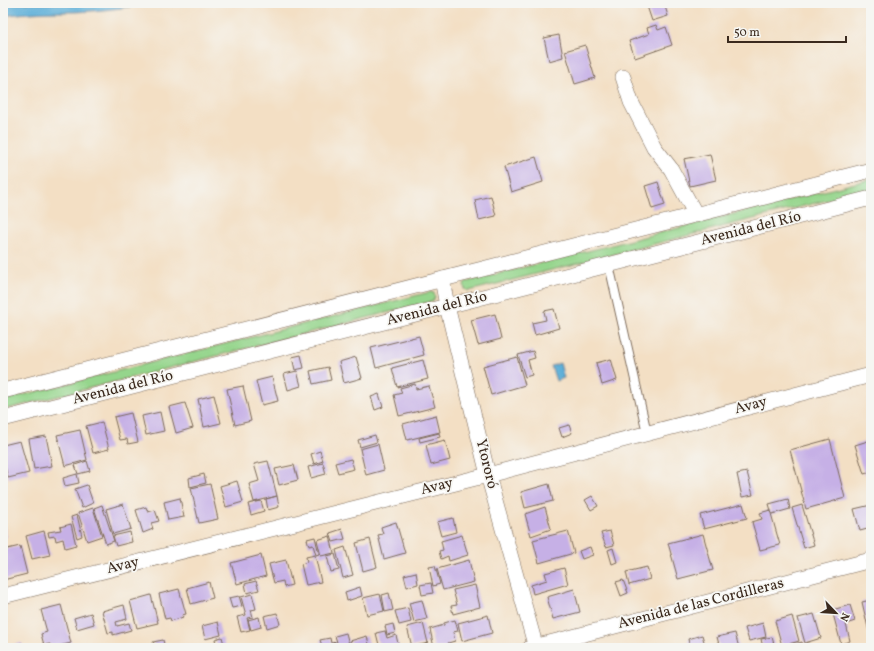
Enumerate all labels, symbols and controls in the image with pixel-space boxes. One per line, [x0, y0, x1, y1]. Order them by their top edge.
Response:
scale bar [728, 18, 846, 44]
text: 50 m [734, 25, 760, 41]
street label: Avenida del Río [699, 206, 803, 252]
street label: Avenida del Río [385, 286, 489, 332]
street label: Avenida del Río [71, 365, 175, 411]
street label: Avay [732, 392, 770, 420]
street label: Ytororó [470, 437, 502, 491]
street label: Avay [419, 473, 455, 501]
street label: Avay [105, 552, 141, 580]
street label: Avenida de las Cordilleras [616, 573, 786, 635]
north arrow [816, 593, 856, 633]
text: N [835, 610, 852, 623]

